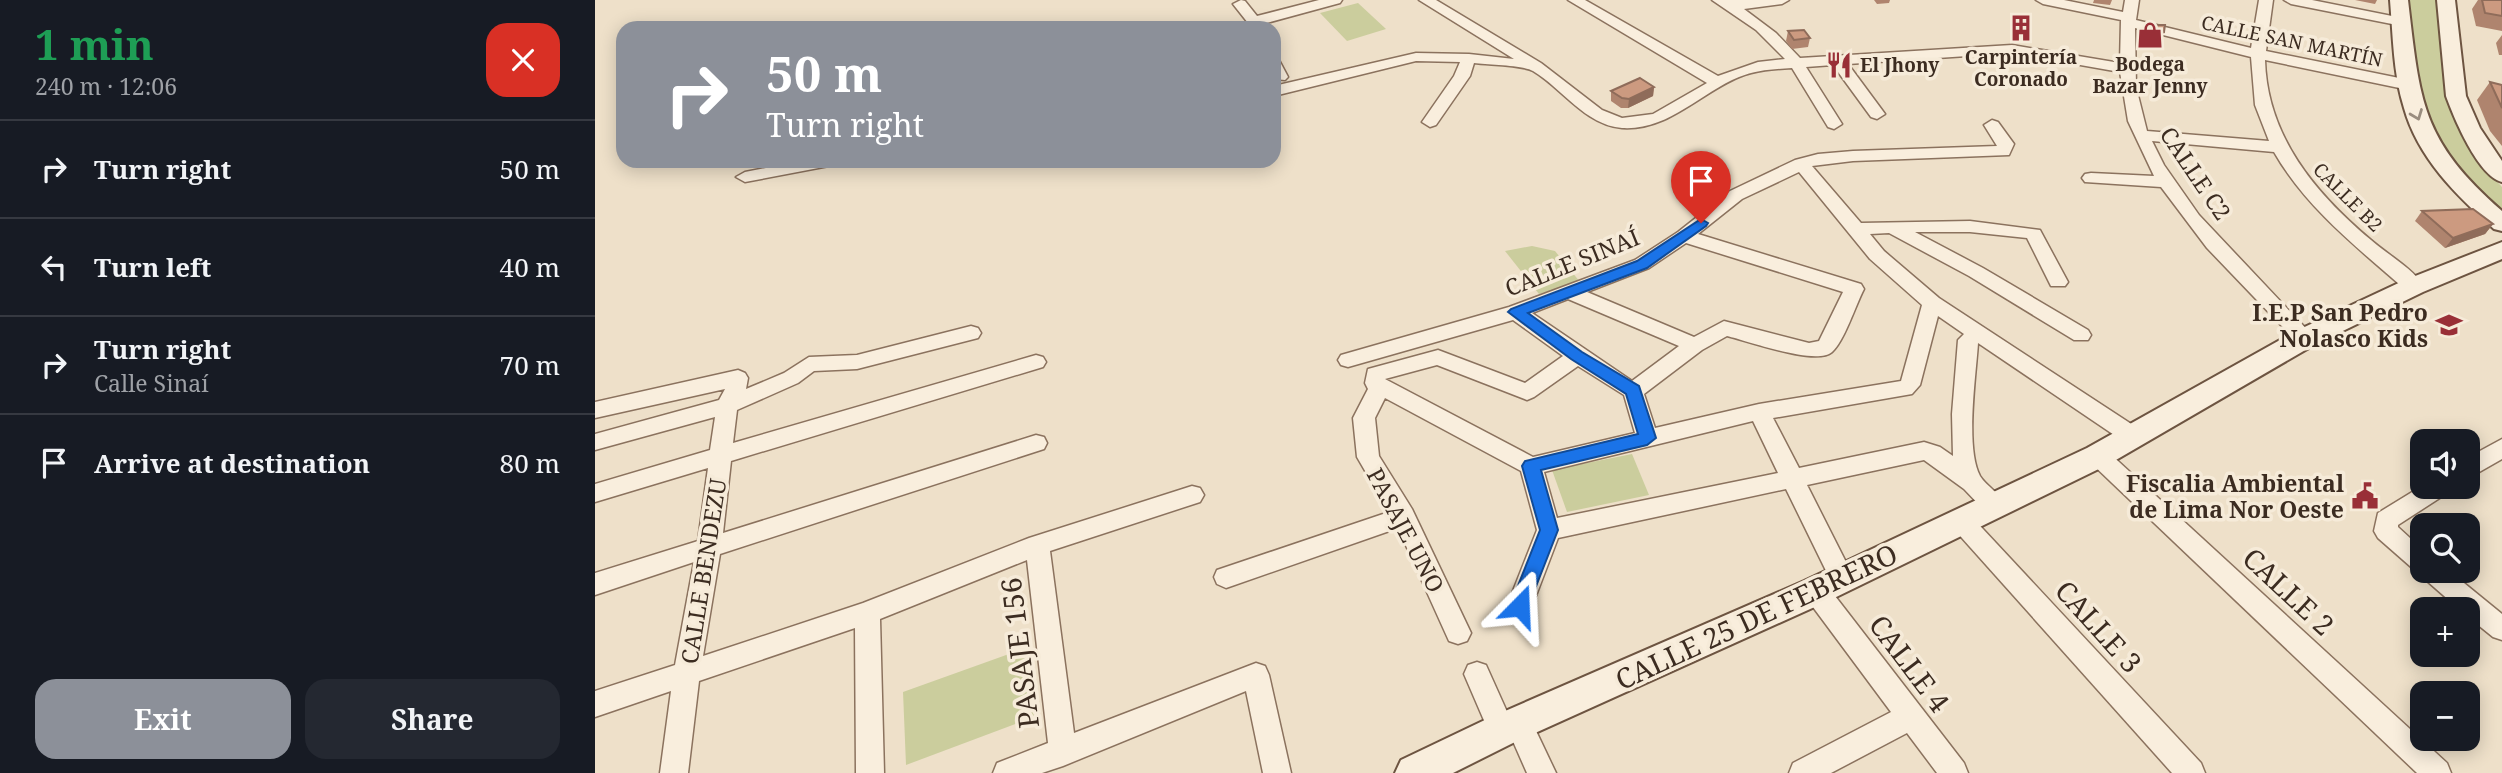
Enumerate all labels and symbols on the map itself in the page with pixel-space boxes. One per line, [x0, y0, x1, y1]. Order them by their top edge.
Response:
street label: CALLE SAN MARTÍN [2199, 9, 2385, 73]
building icon: Carpintería Coronado [2006, 13, 2036, 43]
shop icon: Bodega Bazar Jenny [2135, 20, 2165, 50]
place label: Carpintería Coronado [1965, 44, 2077, 92]
restaurant icon: El Jhony [1824, 50, 1854, 80]
place label: Bodega Bazar Jenny [2093, 51, 2207, 99]
place label: El Jhony [1860, 52, 1939, 78]
one-way arrow [2409, 109, 2423, 121]
street label: CALLE C2 [2153, 120, 2239, 226]
pin [1671, 151, 1731, 223]
street label: CALLE B2 [2307, 156, 2389, 238]
street label: CALLE SINAÍ [1500, 220, 1644, 304]
place label: I.E.P San Pedro Nolasco Kids [2252, 296, 2428, 354]
school or university icon: I.E.P San Pedro Nolasco Kids [2434, 310, 2464, 340]
street label: PASAJE UNO [1360, 462, 1452, 598]
place label: Fiscalia Ambiental de Lima Nor Oeste [2126, 467, 2344, 525]
street label: CALLE BENDEZU [673, 475, 734, 666]
public building icon: Fiscalia Ambiental de Lima Nor Oeste [2350, 481, 2380, 511]
street label: CALLE 25 DE FEBRERO [1609, 534, 1903, 698]
street label: CALLE 2 [2235, 539, 2343, 643]
position arrow [1483, 569, 1557, 643]
street label: CALLE 3 [2047, 572, 2151, 680]
street label: PASAJE 156 [991, 576, 1047, 730]
street label: CALLE 4 [1861, 607, 1959, 720]

